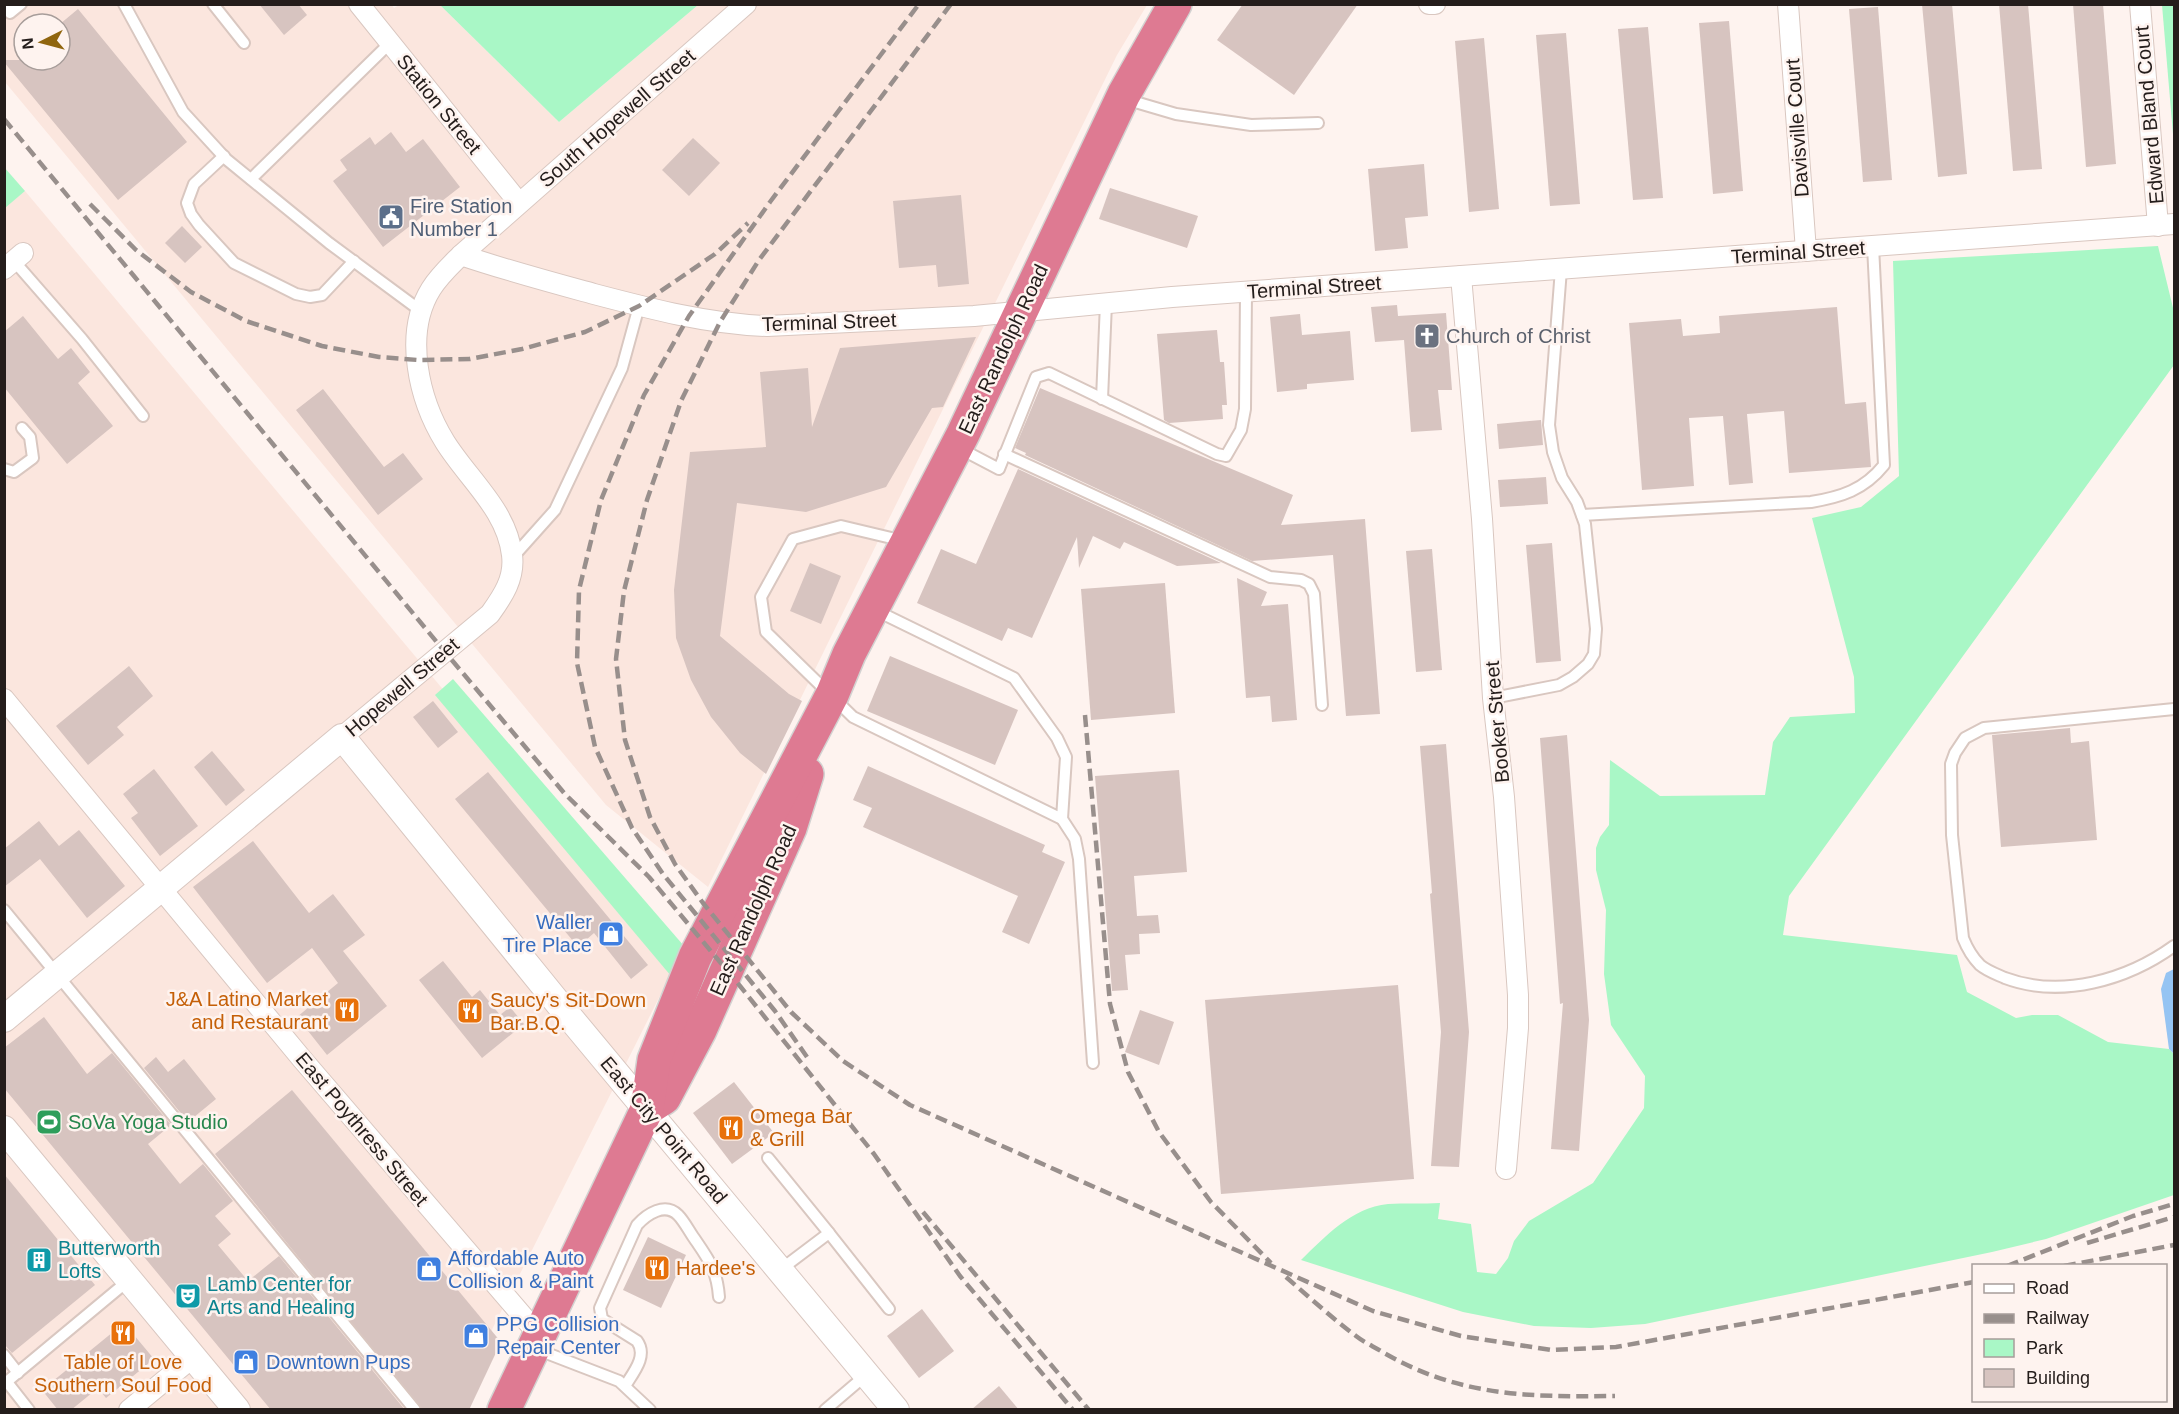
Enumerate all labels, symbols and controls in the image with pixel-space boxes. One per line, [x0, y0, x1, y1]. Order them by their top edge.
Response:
north arrow [12, 12, 72, 72]
street label: Edward Bland Court [2130, 24, 2168, 205]
text: N [19, 37, 37, 50]
street label: South Hopewell Street [535, 44, 700, 192]
street label: Station Street [392, 50, 486, 158]
street label: Davisville Court [1781, 58, 1813, 198]
place label: Fire Station Number 1 [410, 195, 512, 240]
public building icon: Fire Station Number 1 [376, 202, 406, 232]
street label: Terminal Street [1730, 236, 1866, 268]
street label: East Randolph Road [954, 261, 1052, 437]
street label: Terminal Street [1246, 271, 1382, 303]
street label: Terminal Street [761, 309, 897, 335]
church icon: Church of Christ [1412, 321, 1442, 351]
place label: Church of Christ [1446, 325, 1591, 347]
street label: Hopewell Street [341, 633, 463, 741]
street label: Booker Street [1481, 660, 1513, 784]
street label: East Randolph Road [705, 821, 801, 999]
place label: Waller Tire Place [503, 911, 592, 956]
shop icon: Waller Tire Place [596, 919, 626, 949]
place label: J&A Latino Market and Restaurant [166, 988, 328, 1033]
place label: Saucy's Sit-Down Bar.B.Q. [490, 989, 646, 1034]
restaurant icon: J&A Latino Market and Restaurant [332, 995, 362, 1025]
restaurant icon: Saucy's Sit-Down Bar.B.Q. [455, 996, 485, 1026]
street label: East Poythress Street [291, 1048, 433, 1210]
street label: East City Point Road [596, 1052, 732, 1208]
place label: Omega Bar & Grill [750, 1105, 853, 1150]
sports icon: SoVa Yoga Studio [34, 1107, 64, 1137]
place label: SoVa Yoga Studio [68, 1111, 228, 1133]
restaurant icon: Omega Bar & Grill [716, 1113, 746, 1143]
place label: Butterworth Lofts [58, 1237, 160, 1282]
building icon: Butterworth Lofts [24, 1245, 54, 1275]
place label: Affordable Auto Collision & Paint [448, 1247, 594, 1292]
restaurant icon: Hardee's [642, 1253, 672, 1283]
shop icon: Affordable Auto Collision & Paint [414, 1254, 444, 1284]
place label: Hardee's [676, 1257, 755, 1279]
legend [1972, 1264, 2167, 1402]
place label: Lamb Center for Arts and Healing [207, 1273, 355, 1318]
text: Road [2026, 1278, 2069, 1298]
theatre icon: Lamb Center for Arts and Healing [173, 1281, 203, 1311]
text: Railway [2026, 1308, 2089, 1328]
place label: PPG Collision Repair Center [496, 1313, 621, 1358]
restaurant icon: Table of Love Southern Soul Food [108, 1318, 138, 1348]
shop icon: PPG Collision Repair Center [461, 1321, 491, 1351]
text: Park [2026, 1338, 2064, 1358]
shop icon: Downtown Pups [231, 1347, 261, 1377]
place label: Table of Love Southern Soul Food [34, 1351, 212, 1396]
place label: Downtown Pups [266, 1351, 411, 1373]
text: Building [2026, 1368, 2090, 1388]

